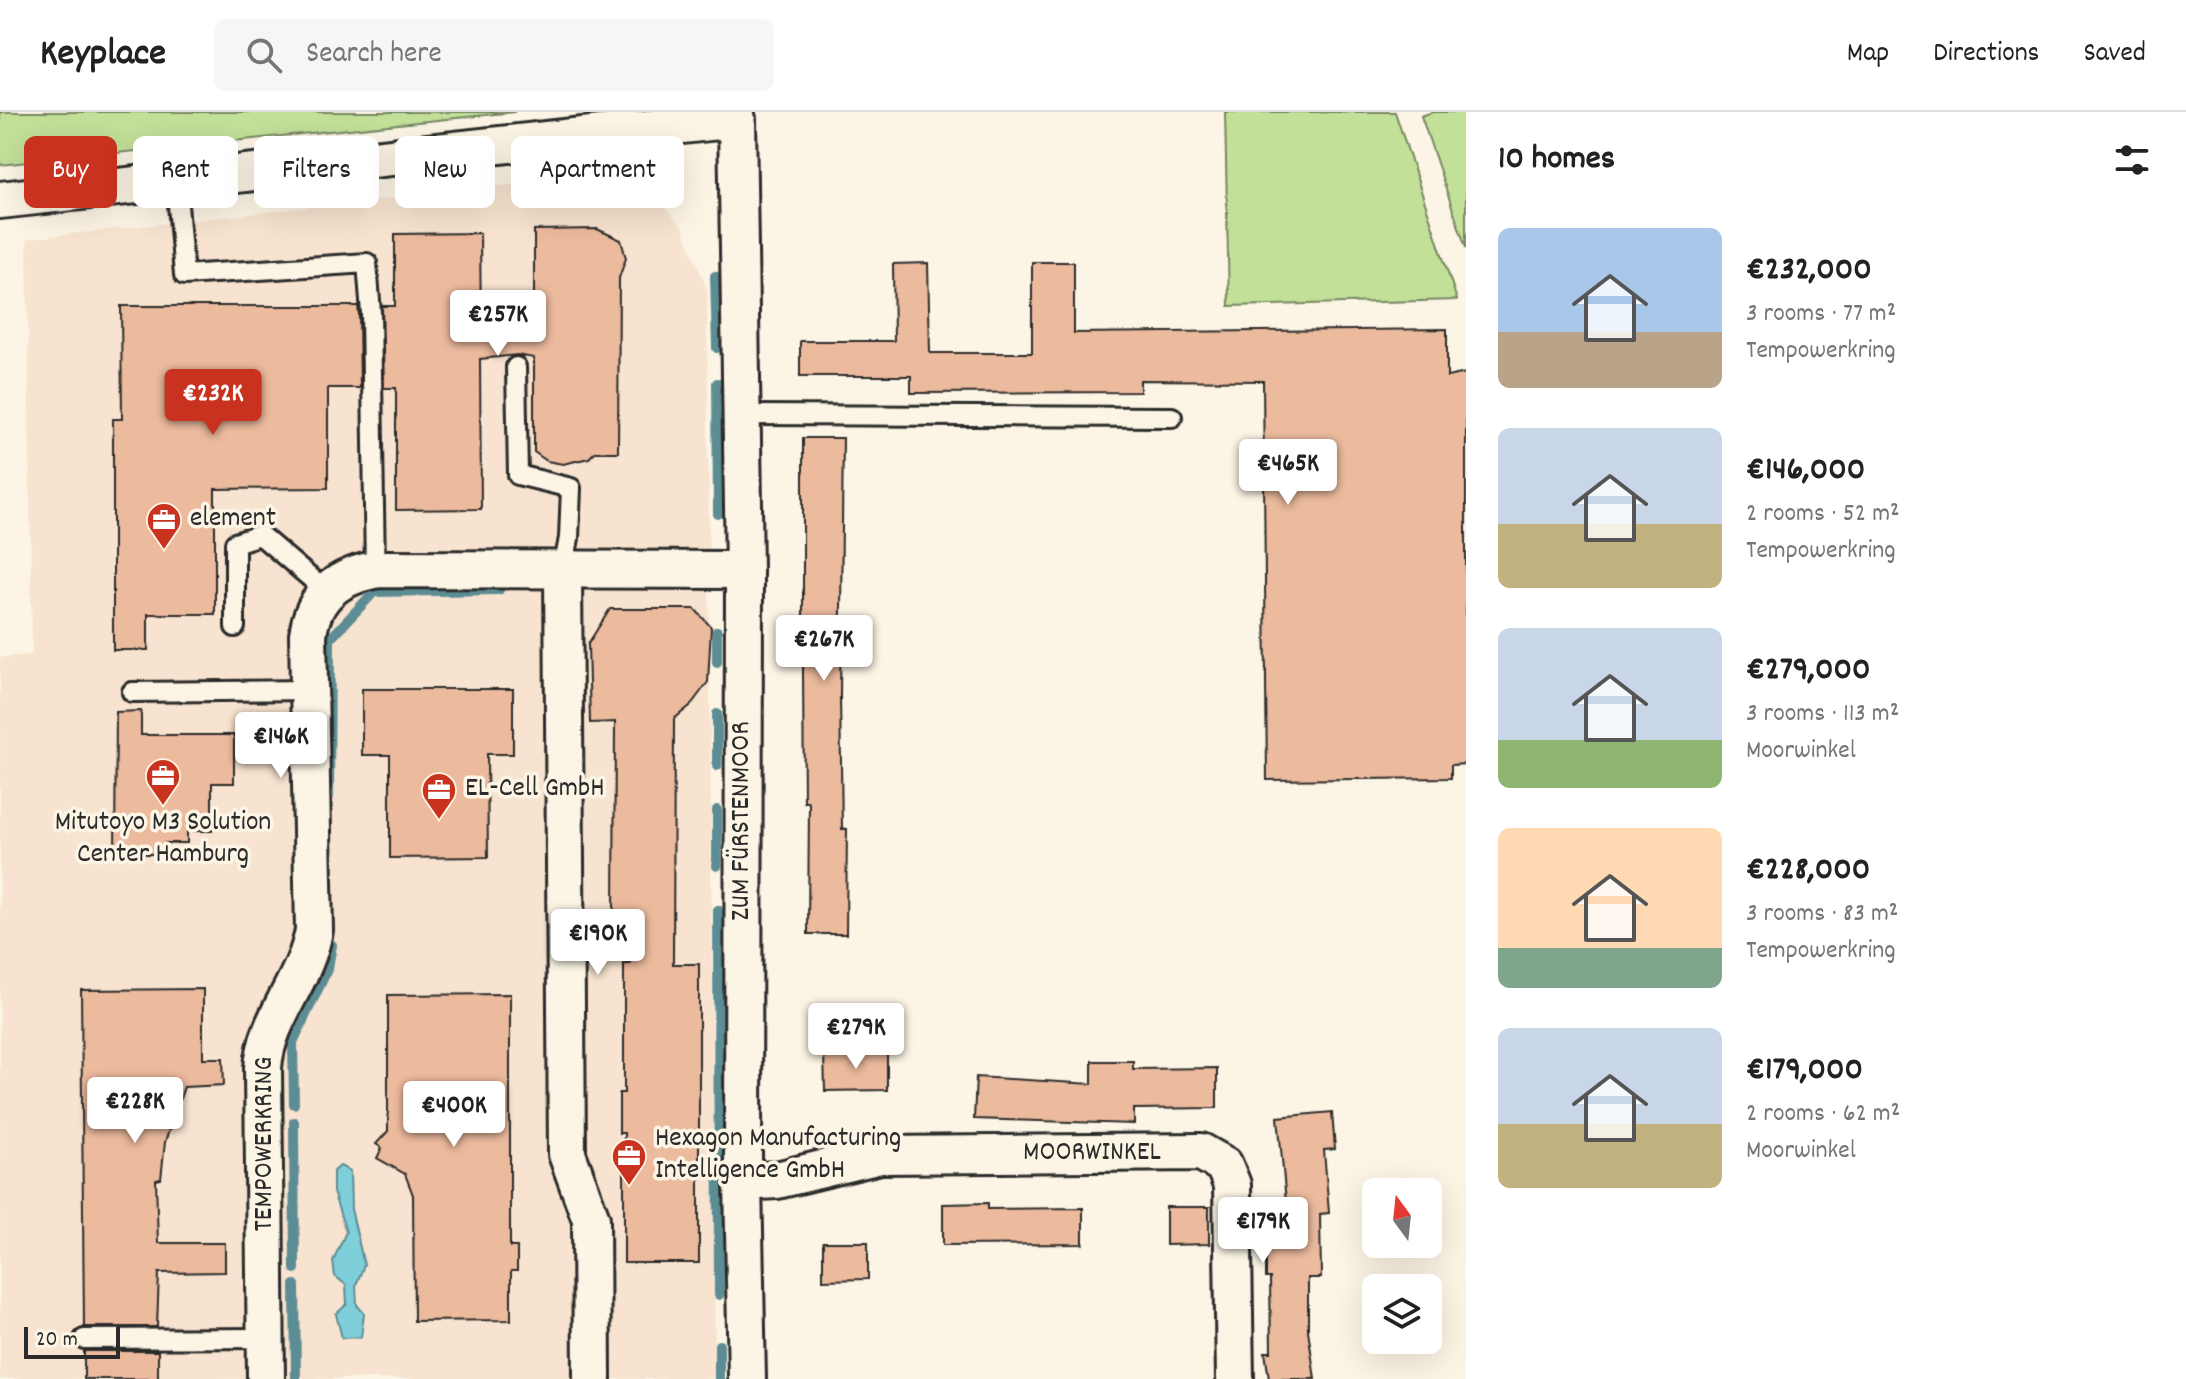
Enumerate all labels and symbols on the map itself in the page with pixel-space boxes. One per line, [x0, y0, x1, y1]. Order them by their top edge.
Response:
pin: €257K [442, 290, 554, 358]
pin: €232K [157, 369, 269, 437]
pin: €465K [1232, 439, 1344, 507]
place label: element [190, 500, 276, 540]
office icon: element [145, 501, 183, 551]
pin: €267K [768, 615, 880, 683]
pin: €146K [225, 712, 337, 780]
street label: ZUM FÜRSTENMOOR [723, 721, 763, 921]
office icon: Mitutoyo M3 Solution Center Hamburg [144, 757, 182, 807]
place label: EL-Cell GmbH [465, 770, 604, 810]
office icon: EL-Cell GmbH [420, 771, 458, 821]
place label: Mitutoyo M3 Solution Center Hamburg [55, 804, 271, 876]
pin: €190K [542, 909, 654, 977]
pin: €279K [800, 1003, 912, 1071]
street label: TEMPOWERKRING [246, 1057, 286, 1231]
pin: €228K [79, 1077, 191, 1145]
pin: €400K [398, 1081, 510, 1149]
place label: Hexagon Manufacturing Intelligence GmbH [655, 1120, 901, 1192]
street label: MOORWINKEL [1023, 1134, 1161, 1174]
office icon: Hexagon Manufacturing Intelligence GmbH [610, 1137, 648, 1187]
north arrow [1362, 1178, 1442, 1258]
pin: €179K [1207, 1197, 1319, 1265]
scale bar [24, 1323, 120, 1359]

